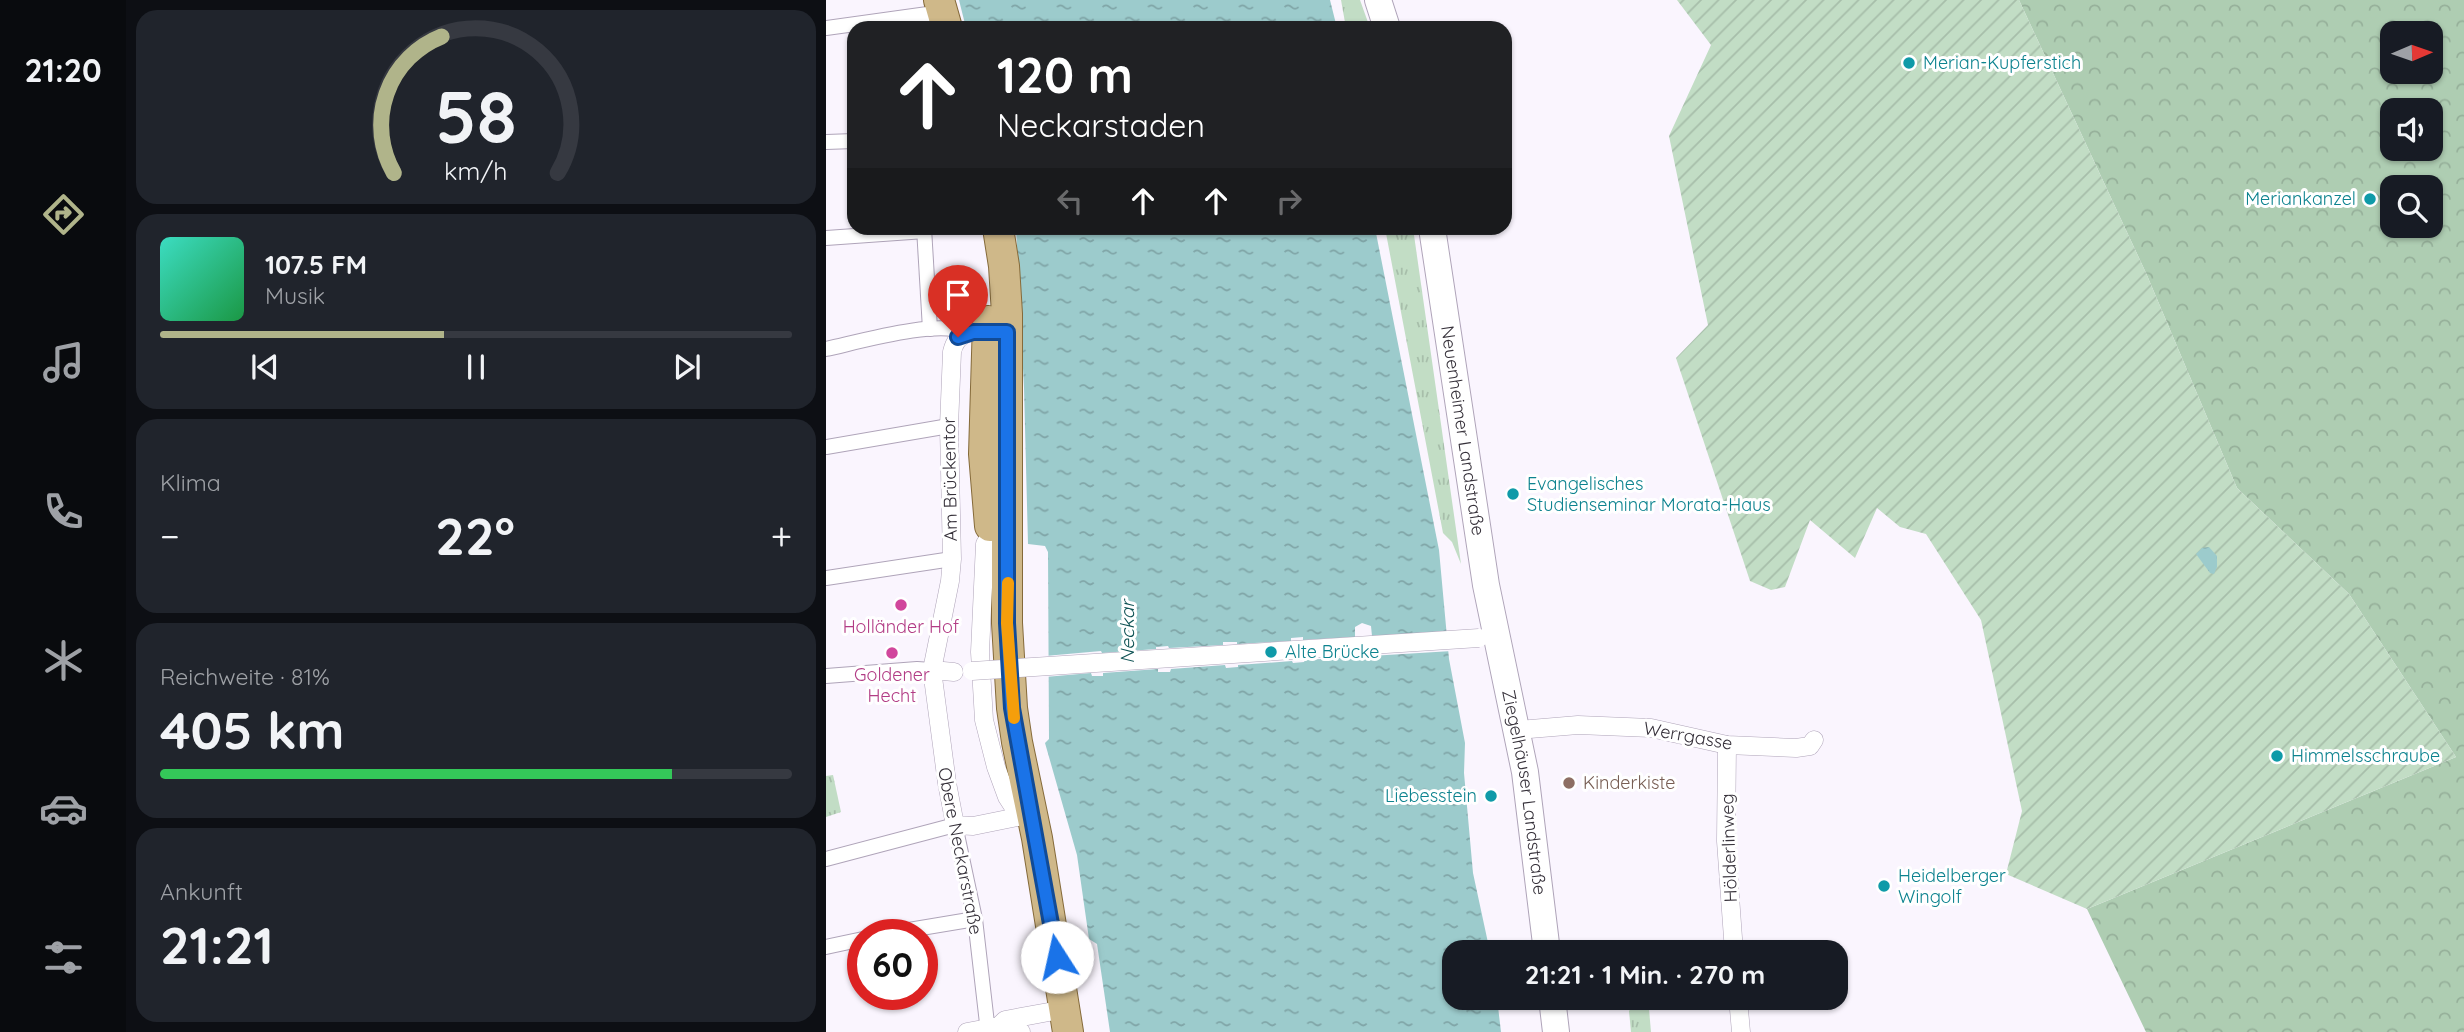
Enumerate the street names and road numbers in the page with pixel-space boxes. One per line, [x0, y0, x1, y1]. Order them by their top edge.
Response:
street label: Neuenheimer Landstraße [1436, 324, 1490, 537]
street label: Am Brückentor [937, 416, 962, 542]
street label: Ziegelhäuser Landstraße [1497, 687, 1552, 896]
street label: Werrgasse [1642, 716, 1734, 755]
street label: Obere Neckarstraße [933, 765, 988, 936]
street label: Hölderlinweg [1715, 793, 1742, 903]

